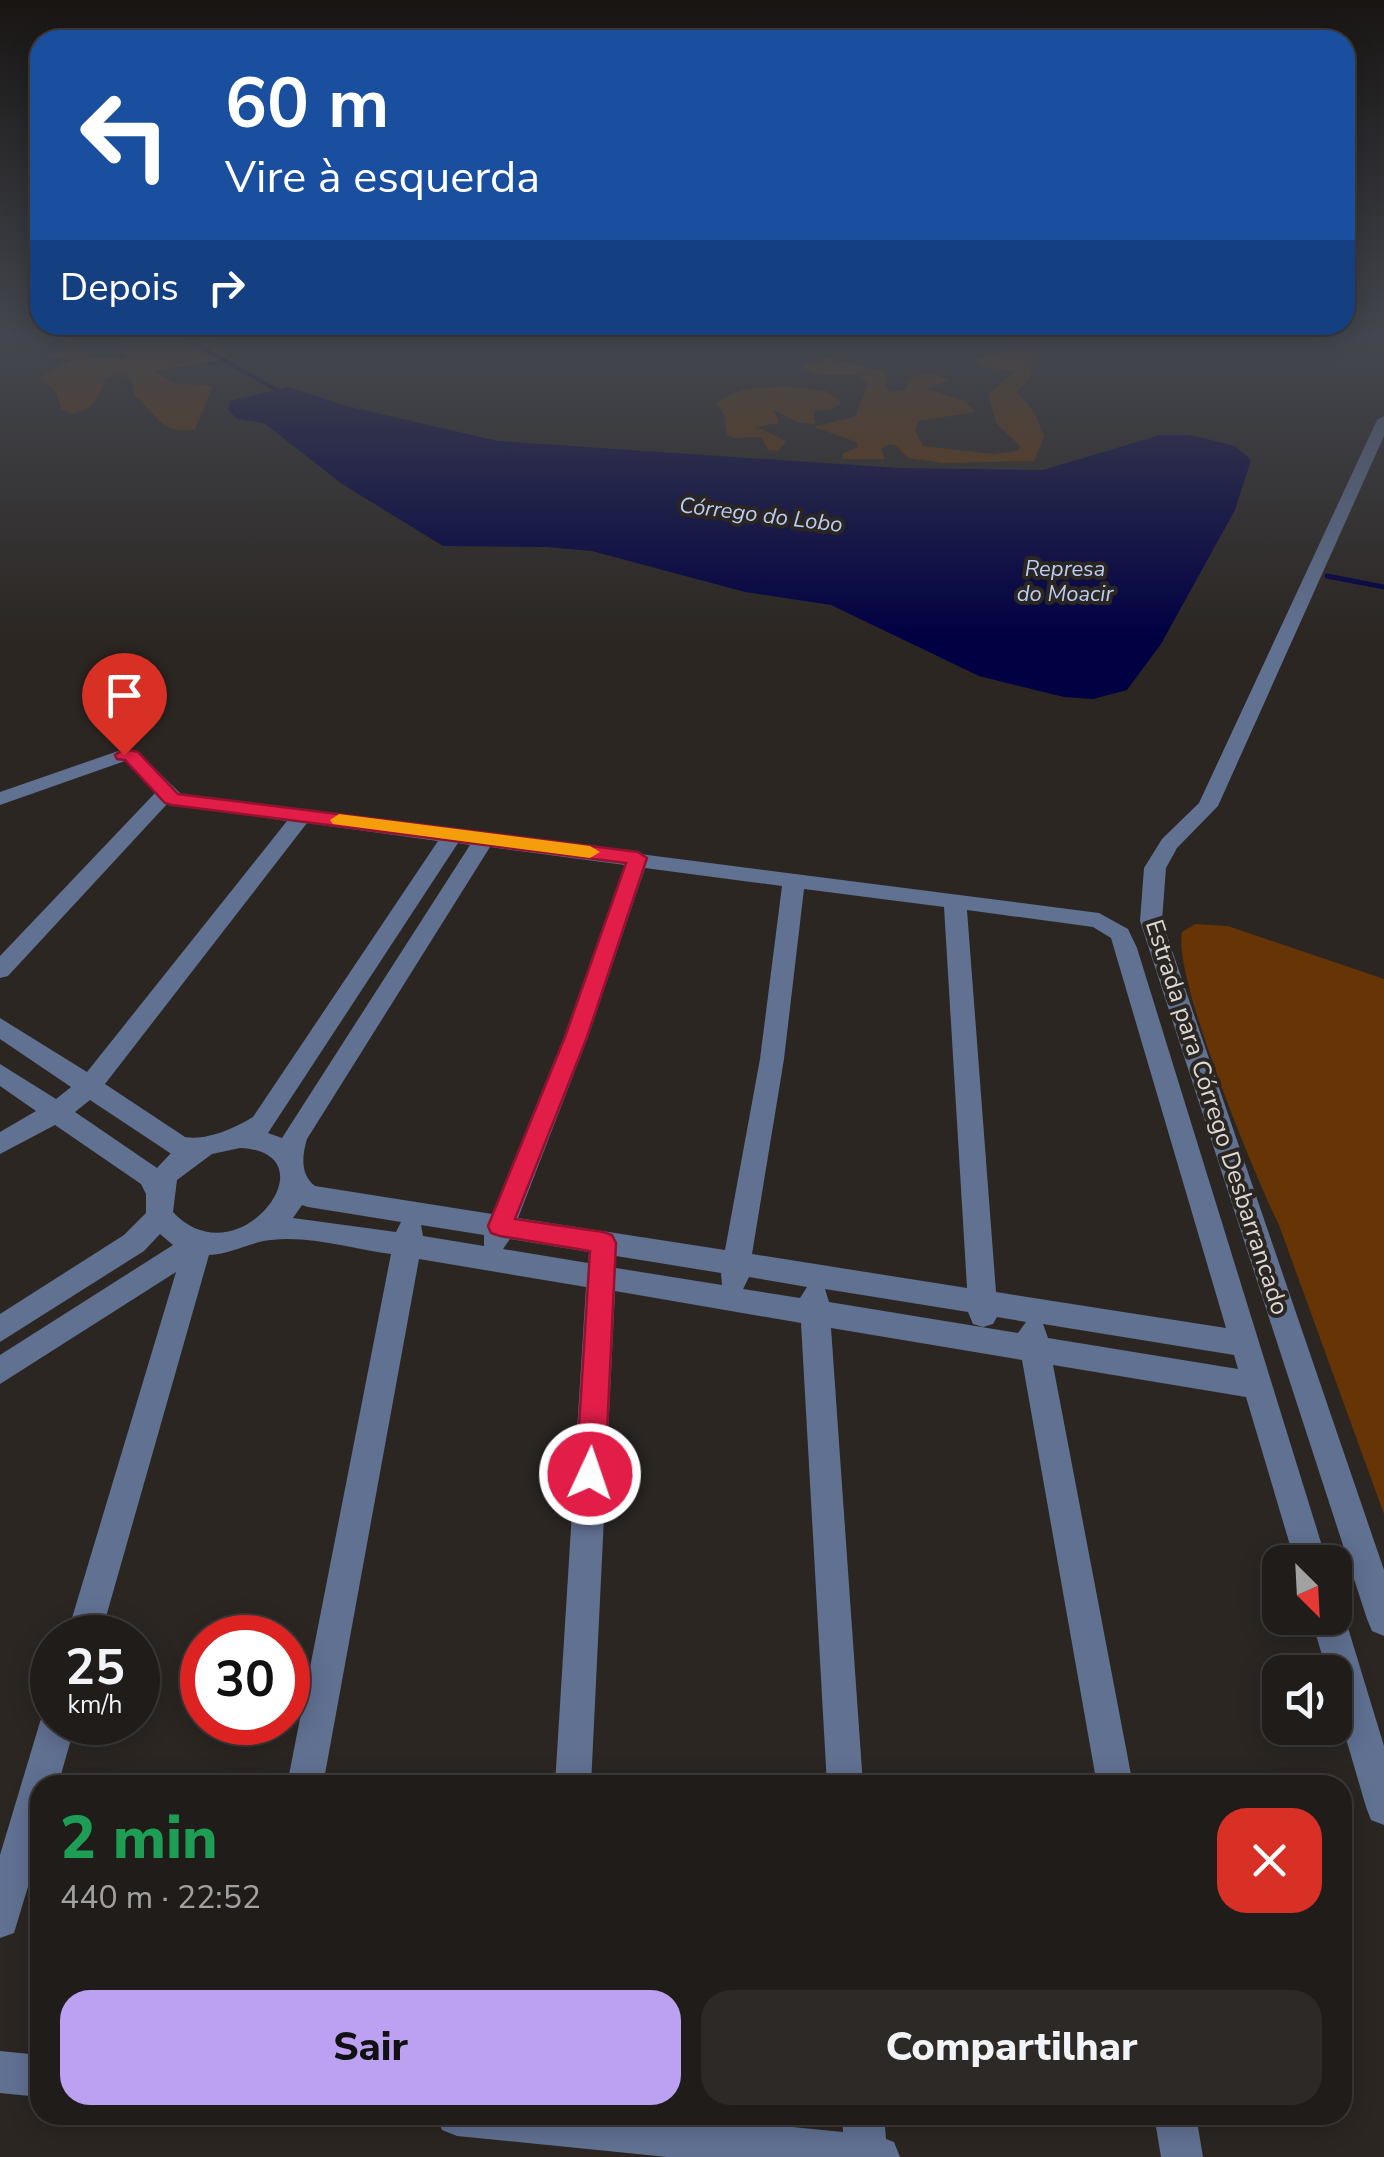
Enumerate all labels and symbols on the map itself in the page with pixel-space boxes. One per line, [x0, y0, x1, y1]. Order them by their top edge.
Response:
water label: Córrego do Lobo [678, 490, 844, 540]
water label: Represa do Moacir [1017, 554, 1114, 609]
pin [82, 653, 167, 756]
street label: Estrada para Córrego Desbarrancado [1137, 915, 1297, 1319]
position arrow [538, 1422, 642, 1526]
north arrow [1262, 1545, 1352, 1635]
speed limit sign: 30 [180, 1615, 310, 1745]

